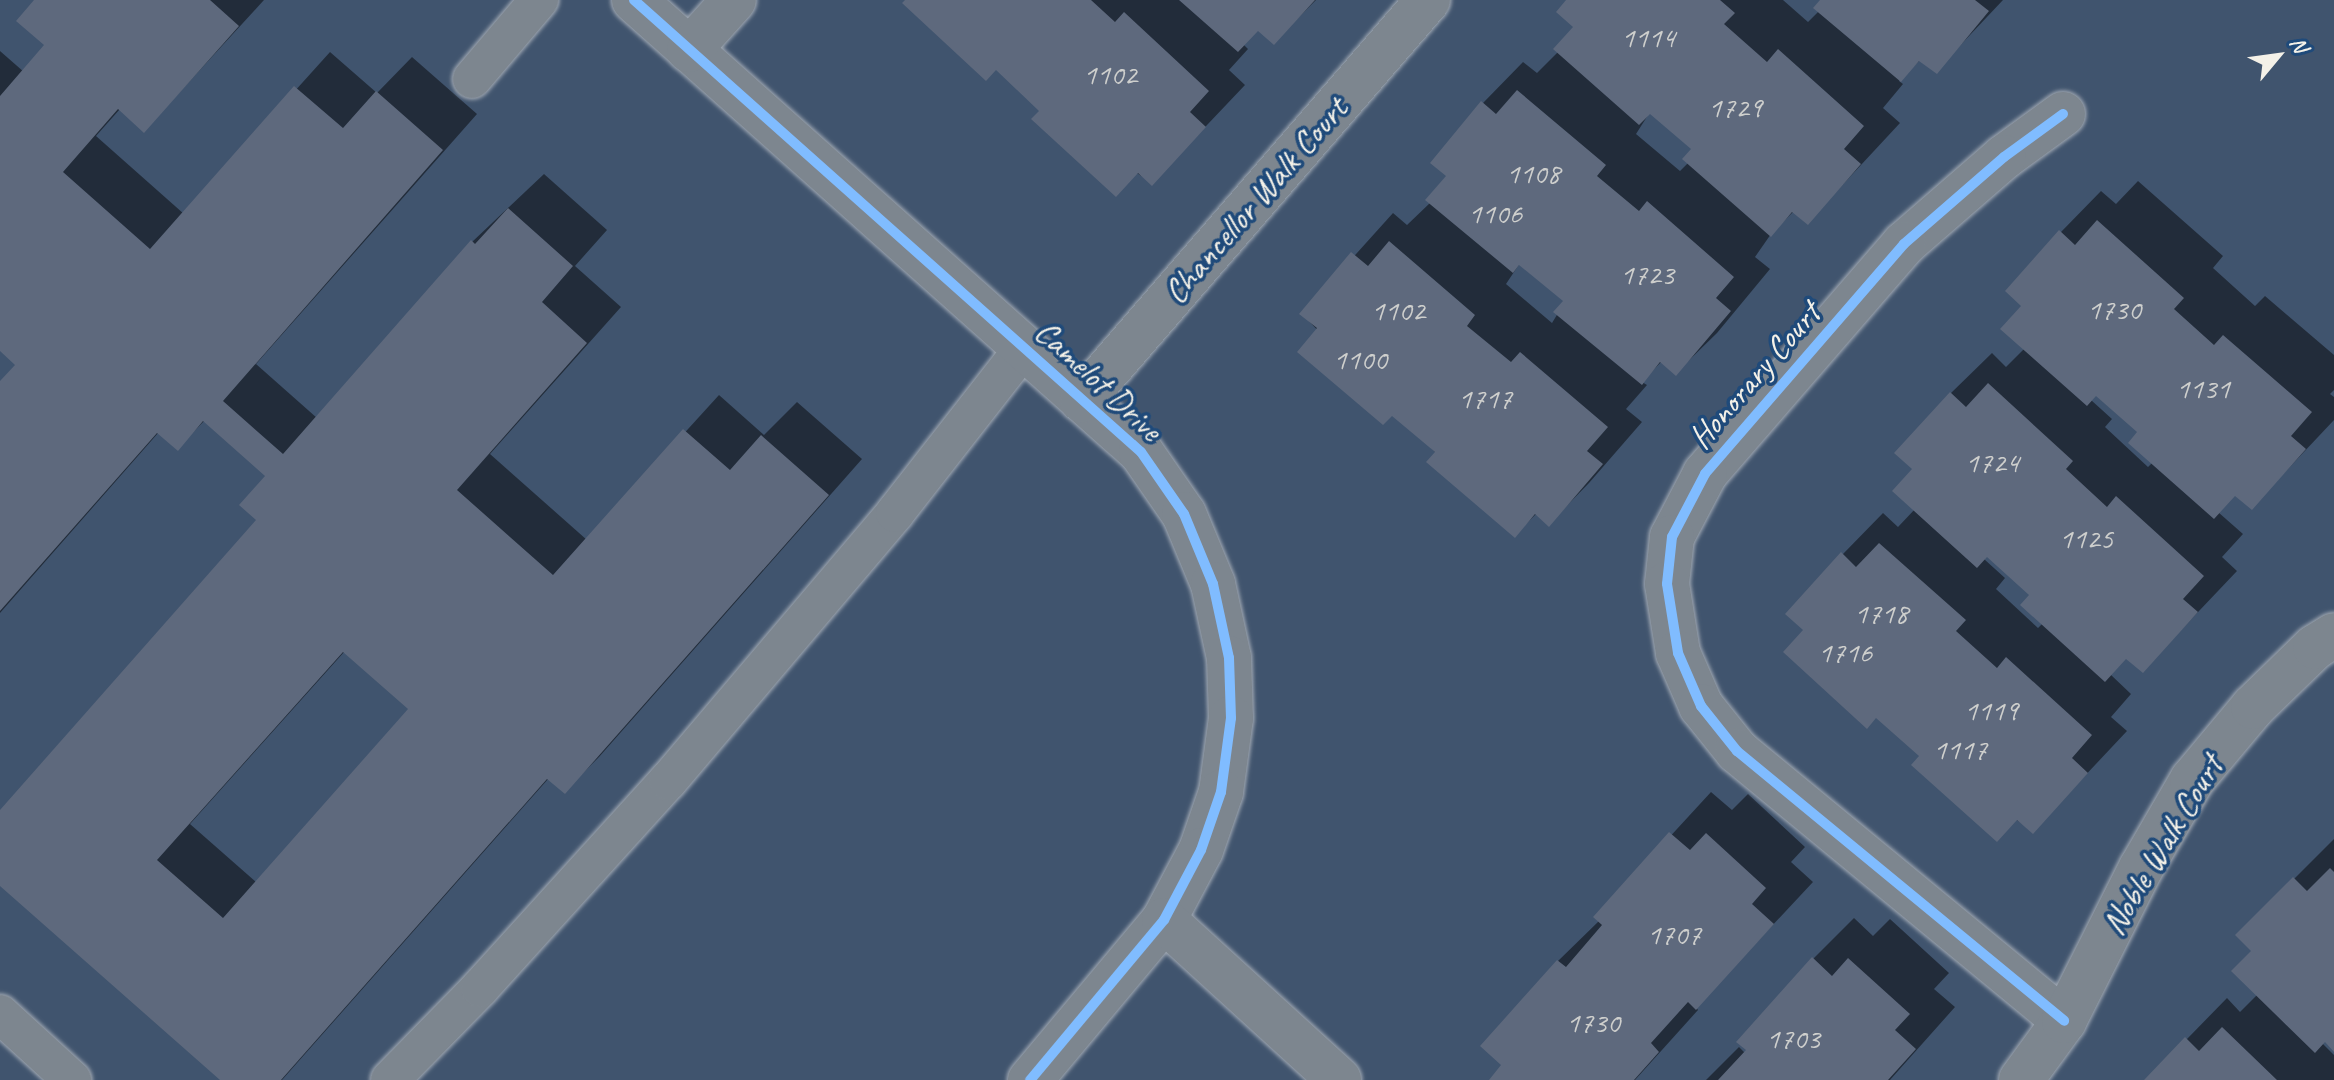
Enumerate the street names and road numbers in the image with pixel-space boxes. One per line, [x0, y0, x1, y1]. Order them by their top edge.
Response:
street label: Chancellor Walk Court [1154, 89, 1356, 311]
street label: Honorary Court [1679, 293, 1829, 457]
street label: Camelot Drive [1027, 311, 1171, 449]
street label: Noble Walk Court [2092, 748, 2232, 942]

